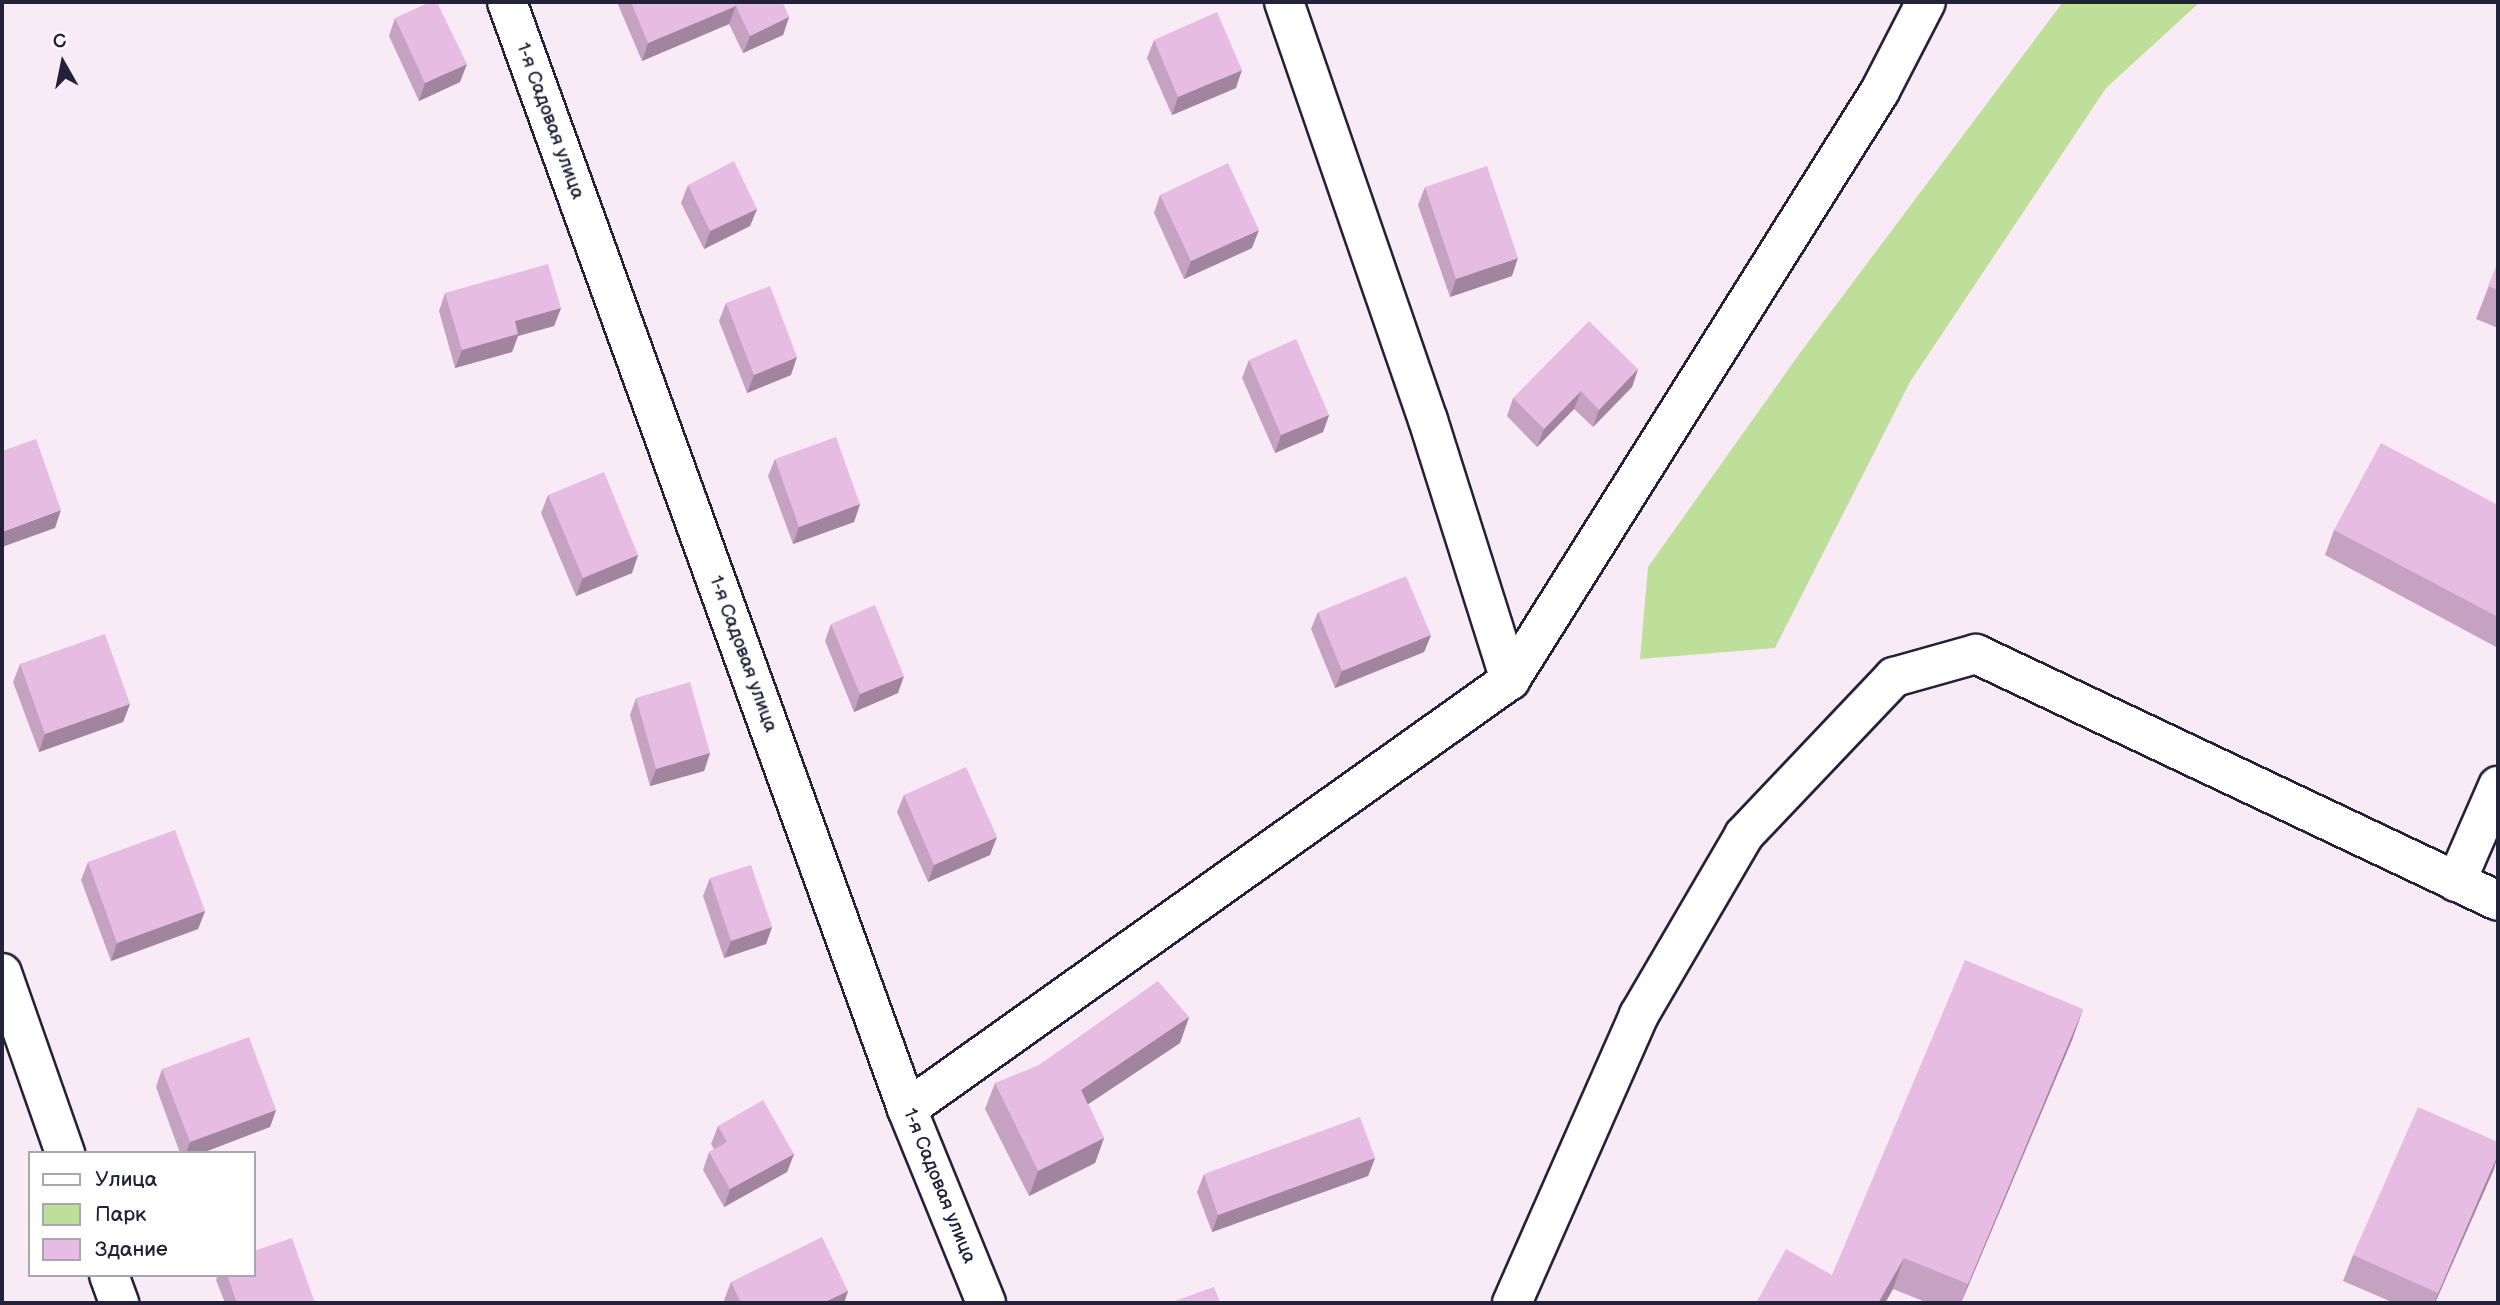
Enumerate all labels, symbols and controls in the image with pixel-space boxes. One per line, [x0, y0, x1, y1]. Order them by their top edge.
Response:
north arrow [28, 28, 98, 98]
text: С [51, 29, 68, 54]
street label: 1-я Садовая улица [511, 40, 589, 202]
street label: 1-я Садовая улица [704, 573, 782, 735]
street label: 1-я Садовая улица [898, 1105, 980, 1267]
legend [28, 1151, 256, 1277]
text: Улица [95, 1167, 157, 1192]
text: Парк [95, 1202, 146, 1227]
text: Здание [95, 1237, 168, 1262]

